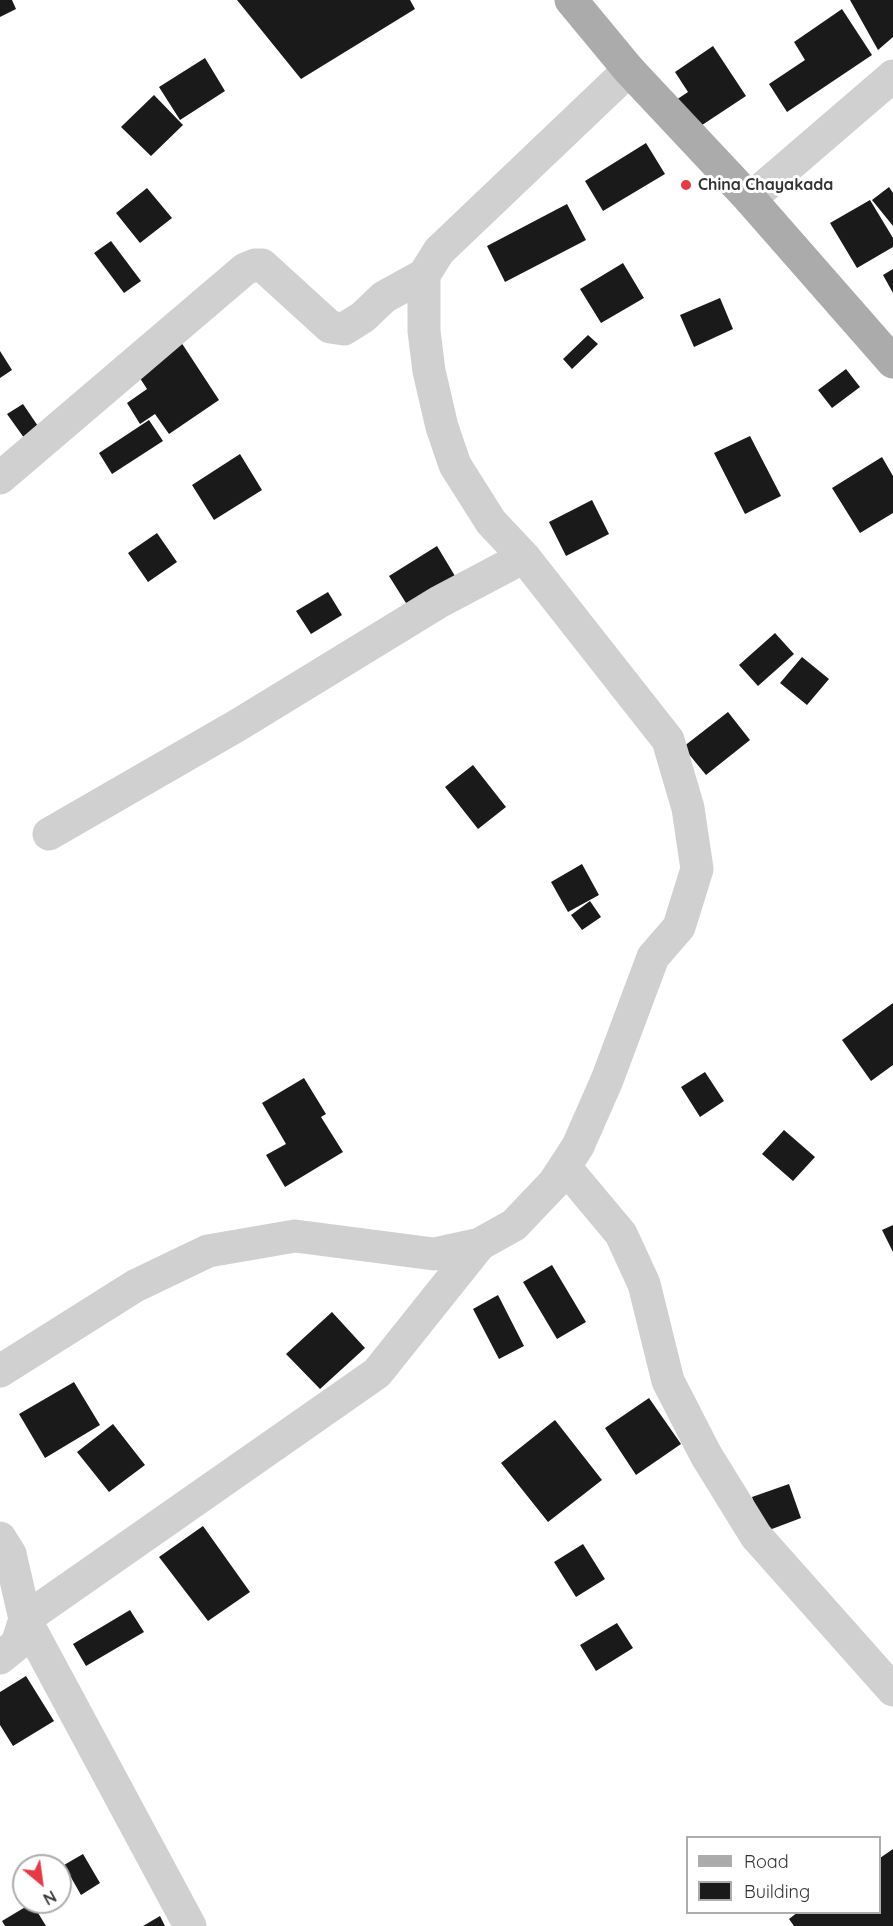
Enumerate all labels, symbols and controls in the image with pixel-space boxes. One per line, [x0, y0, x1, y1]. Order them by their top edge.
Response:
place label: China Chayakada [698, 175, 833, 195]
marker: China Chayakada [679, 178, 693, 192]
legend [686, 1836, 881, 1914]
text: Road [744, 1850, 789, 1873]
north arrow [12, 1854, 72, 1914]
text: Building [744, 1880, 810, 1903]
text: N [40, 1886, 60, 1910]

